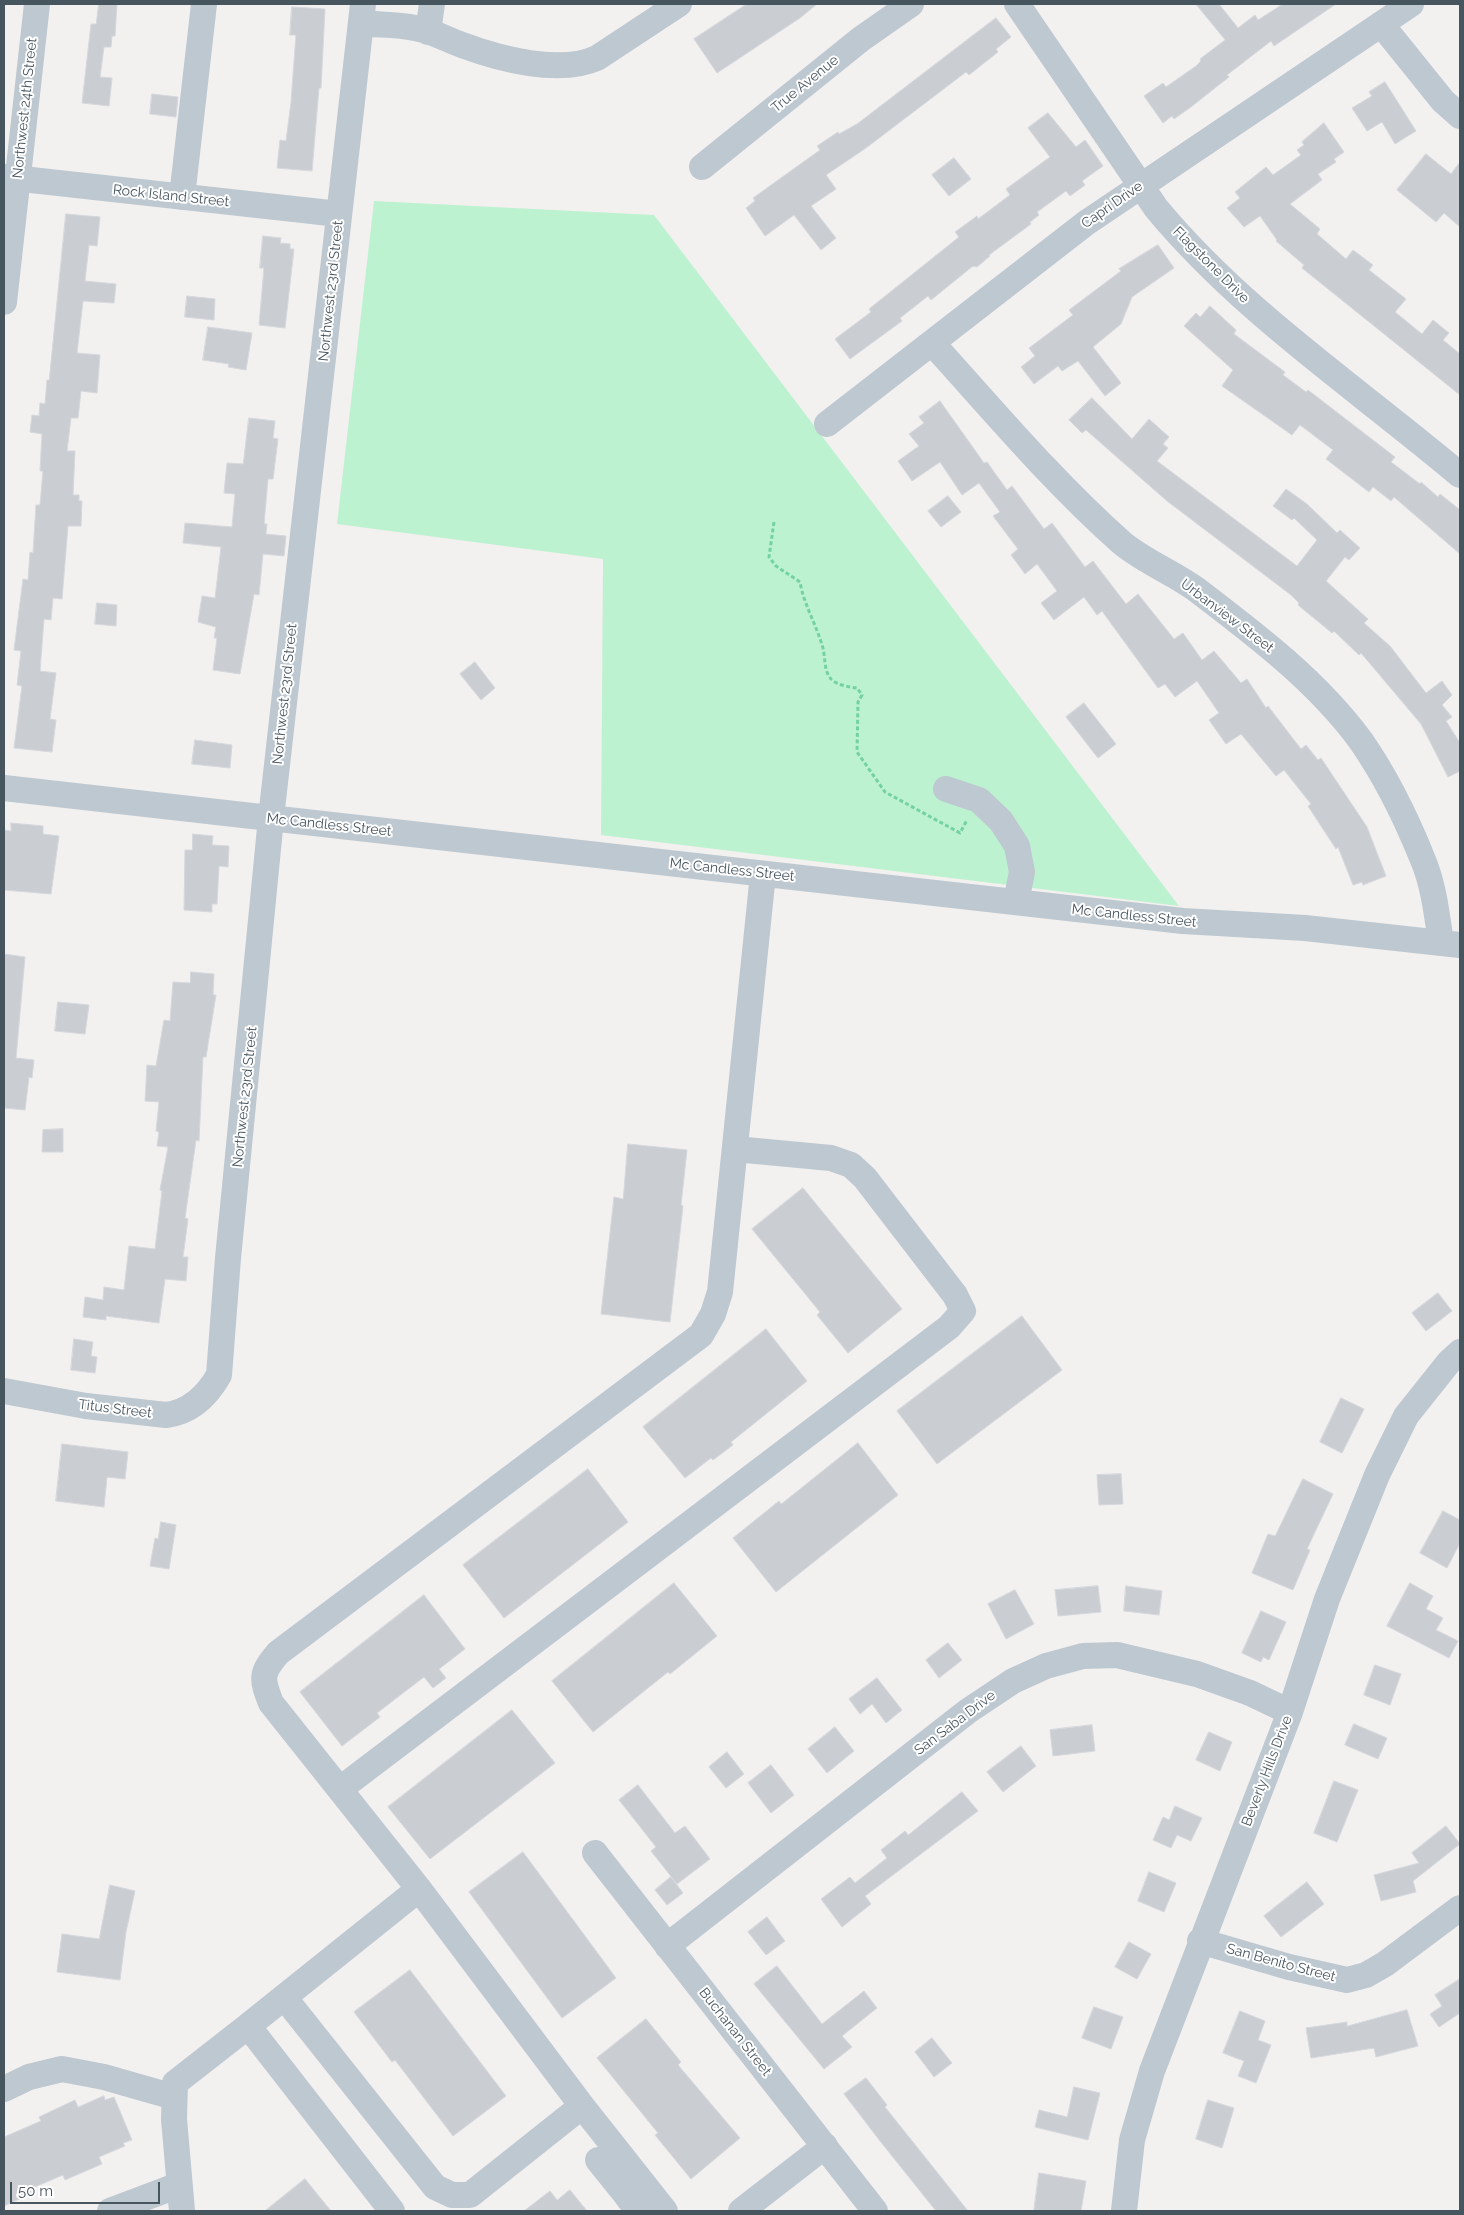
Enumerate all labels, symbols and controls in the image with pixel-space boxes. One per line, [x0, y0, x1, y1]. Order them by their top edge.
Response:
street label: Northwest 24th Street [9, 37, 41, 179]
street label: True Avenue [768, 52, 842, 116]
street label: Capri Drive [1078, 178, 1146, 232]
street label: Rock Island Street [112, 182, 230, 210]
street label: Northwest 23rd Street [315, 220, 347, 362]
street label: Flagstone Drive [1169, 223, 1253, 307]
street label: Urbanview Street [1177, 576, 1277, 656]
street label: Northwest 23rd Street [269, 623, 301, 765]
street label: Mc Candless Street [266, 810, 392, 840]
street label: Mc Candless Street [669, 855, 795, 885]
street label: Mc Candless Street [1071, 901, 1197, 931]
street label: Northwest 23rd Street [229, 1026, 261, 1168]
street label: Titus Street [77, 1396, 153, 1422]
street label: San Saba Drive [911, 1687, 999, 1759]
street label: Beverly Hills Drive [1238, 1713, 1296, 1829]
street label: San Benito Street [1225, 1940, 1337, 1986]
street label: Buchanan Street [695, 1984, 775, 2080]
scale bar [12, 2172, 162, 2204]
text: 50 m [18, 2182, 53, 2200]

